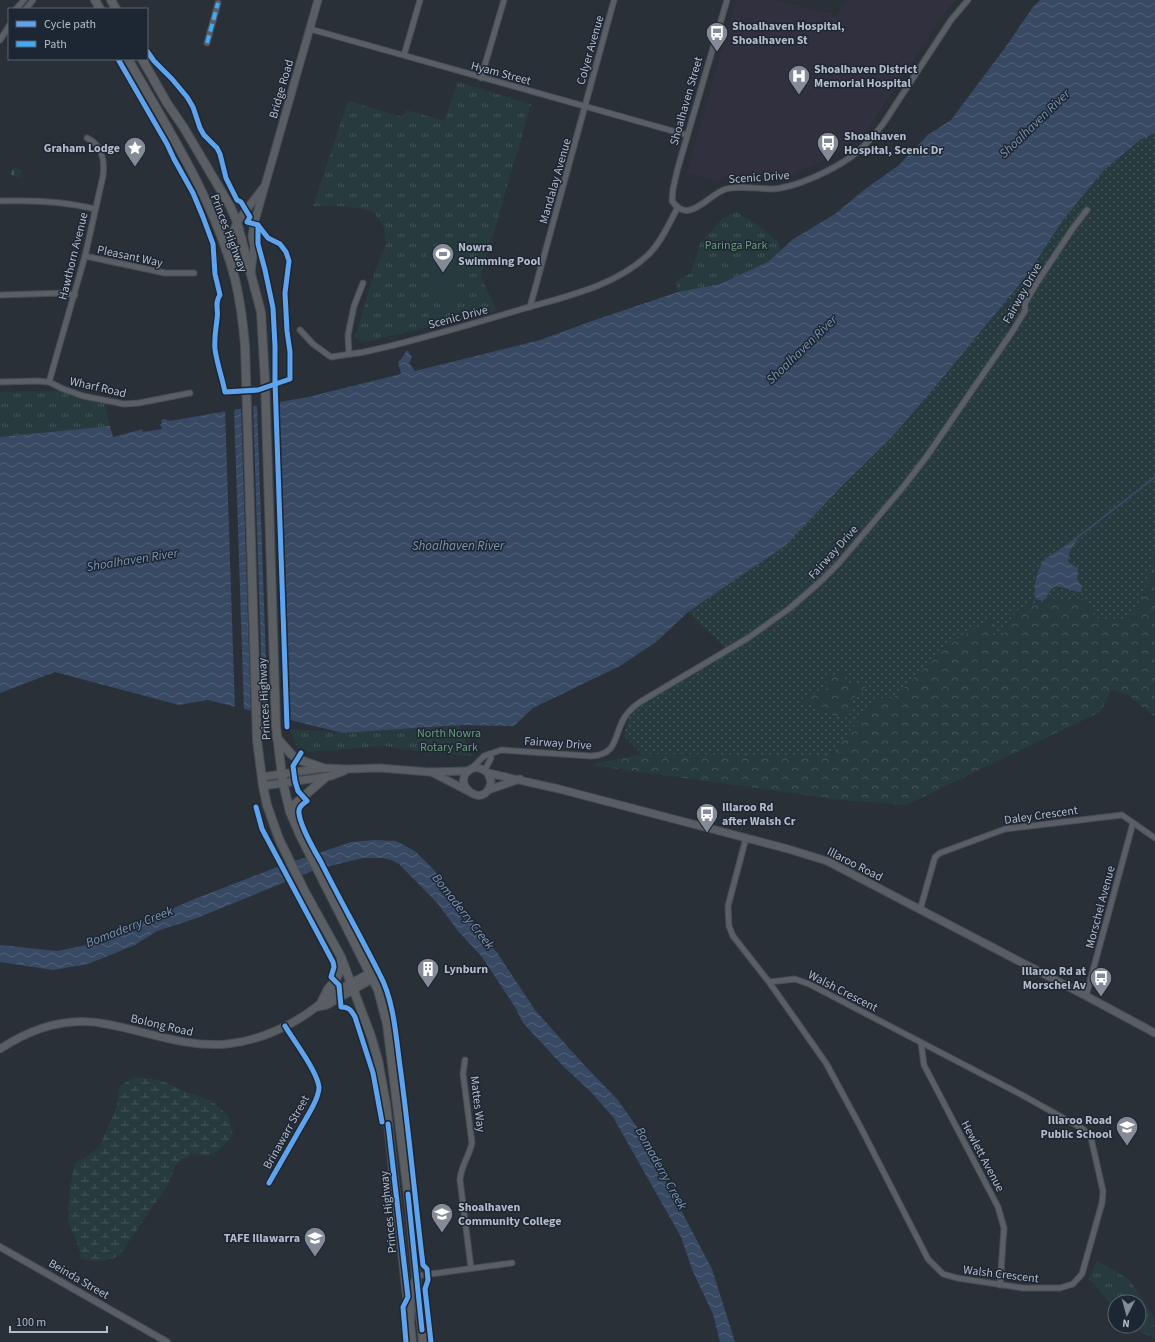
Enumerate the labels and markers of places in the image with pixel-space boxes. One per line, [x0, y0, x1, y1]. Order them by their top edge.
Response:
place label: Shoalhaven Hospital, Shoalhaven St [732, 18, 845, 49]
bus stop icon: Shoalhaven Hospital, Shoalhaven St [704, 20, 730, 53]
place label: Shoalhaven District Memorial Hospital [814, 61, 918, 92]
hospital icon: Shoalhaven District Memorial Hospital [786, 63, 812, 96]
place label: Shoalhaven Hospital, Scenic Dr [844, 128, 943, 159]
bus stop icon: Shoalhaven Hospital, Scenic Dr [815, 130, 841, 163]
place icon: Graham Lodge [122, 135, 148, 168]
place label: Graham Lodge [44, 140, 120, 157]
place label: Nowra Swimming Pool [458, 239, 541, 270]
sports icon: Nowra Swimming Pool [430, 241, 456, 274]
place label: Illaroo Rd after Walsh Cr [722, 799, 796, 830]
bus stop icon: Illaroo Rd after Walsh Cr [694, 801, 720, 834]
building icon: Lynburn [415, 956, 441, 989]
place label: Lynburn [444, 961, 488, 978]
place label: Illaroo Rd at Morschel Av [1022, 963, 1087, 994]
bus stop icon: Illaroo Rd at Morschel Av [1088, 965, 1114, 998]
place label: Illaroo Road Public School [1041, 1112, 1113, 1143]
school or university icon: Illaroo Road Public School [1114, 1114, 1140, 1147]
place label: Shoalhaven Community College [458, 1199, 561, 1230]
school or university icon: Shoalhaven Community College [429, 1201, 455, 1234]
school or university icon: TAFE Illawarra [302, 1225, 328, 1258]
place label: TAFE Illawarra [224, 1230, 300, 1247]

